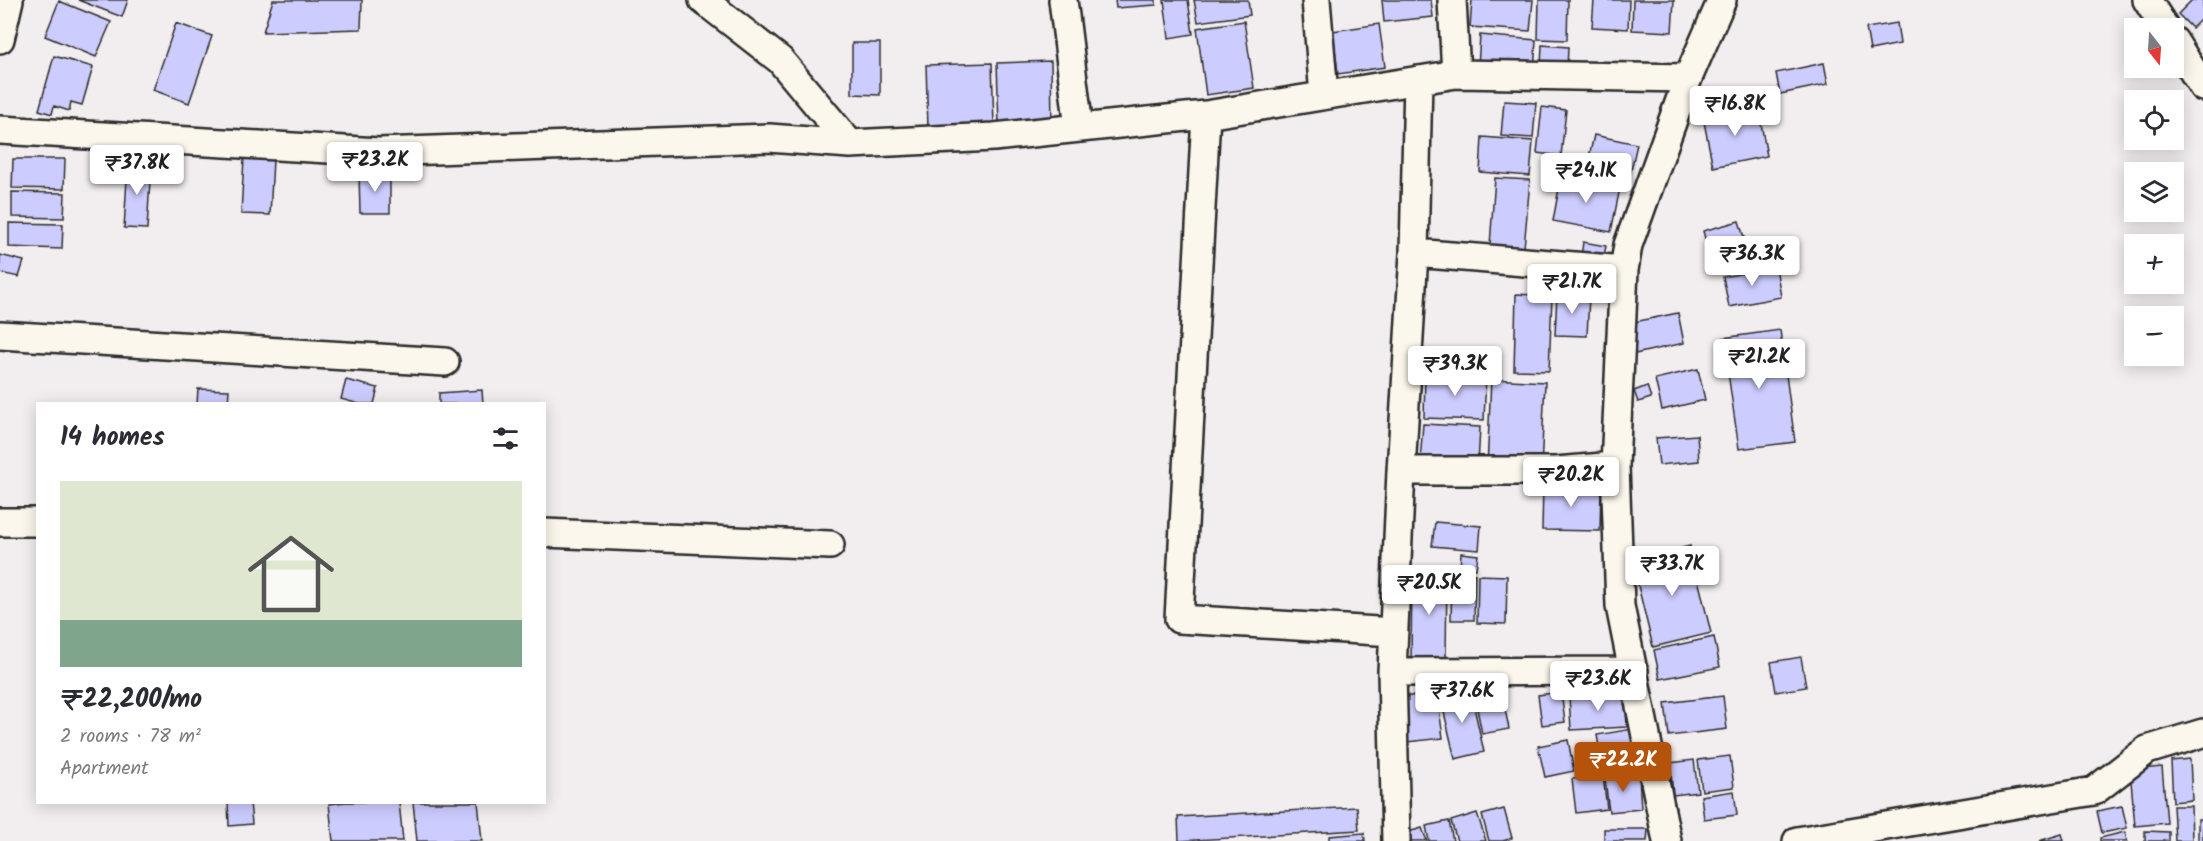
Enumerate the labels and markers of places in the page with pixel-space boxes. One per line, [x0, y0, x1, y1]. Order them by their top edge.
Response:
pin: ₹16.8K [1686, 86, 1784, 137]
pin: ₹23.2K [326, 142, 424, 193]
pin: ₹37.8K [88, 145, 186, 196]
pin: ₹24.1K [1537, 153, 1635, 204]
pin: ₹36.3K [1703, 236, 1801, 287]
pin: ₹21.7K [1523, 264, 1621, 315]
pin: ₹21.2K [1710, 339, 1808, 390]
pin: ₹39.3K [1406, 346, 1504, 397]
pin: ₹20.2K [1522, 457, 1620, 508]
pin: ₹33.7K [1623, 546, 1721, 597]
pin: ₹20.5K [1380, 565, 1478, 616]
pin: ₹23.6K [1549, 661, 1647, 712]
pin: ₹37.6K [1413, 673, 1511, 724]
pin: ₹22.2K [1574, 742, 1672, 793]

